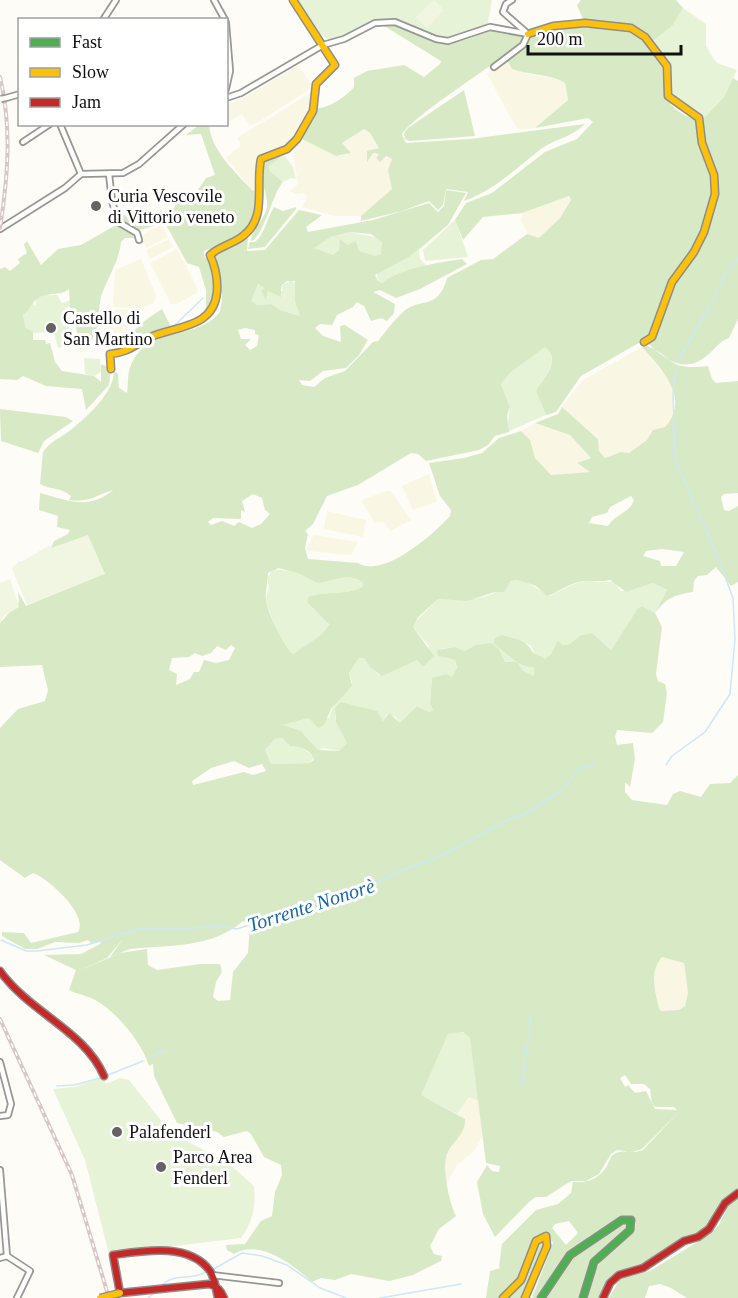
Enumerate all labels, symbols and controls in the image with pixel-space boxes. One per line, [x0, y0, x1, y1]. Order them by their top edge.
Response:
legend [18, 18, 228, 126]
scale bar [528, 18, 681, 56]
text: 200 m [537, 29, 583, 49]
text: Fast [72, 32, 102, 52]
text: Slow [72, 62, 109, 82]
text: Jam [72, 92, 101, 112]
place label: Curia Vescovile di Vittorio veneto [108, 186, 235, 227]
marker: Curia Vescovile di Vittorio veneto [89, 199, 103, 213]
place label: Castello di San Martino [63, 308, 153, 349]
marker: Castello di San Martino [44, 321, 58, 335]
water label: Torrente Nonorè [245, 874, 377, 936]
place label: Palafenderl [129, 1122, 211, 1142]
marker: Palafenderl [110, 1125, 124, 1139]
place label: Parco Area Fenderl [173, 1147, 252, 1188]
marker: Parco Area Fenderl [154, 1160, 168, 1174]

